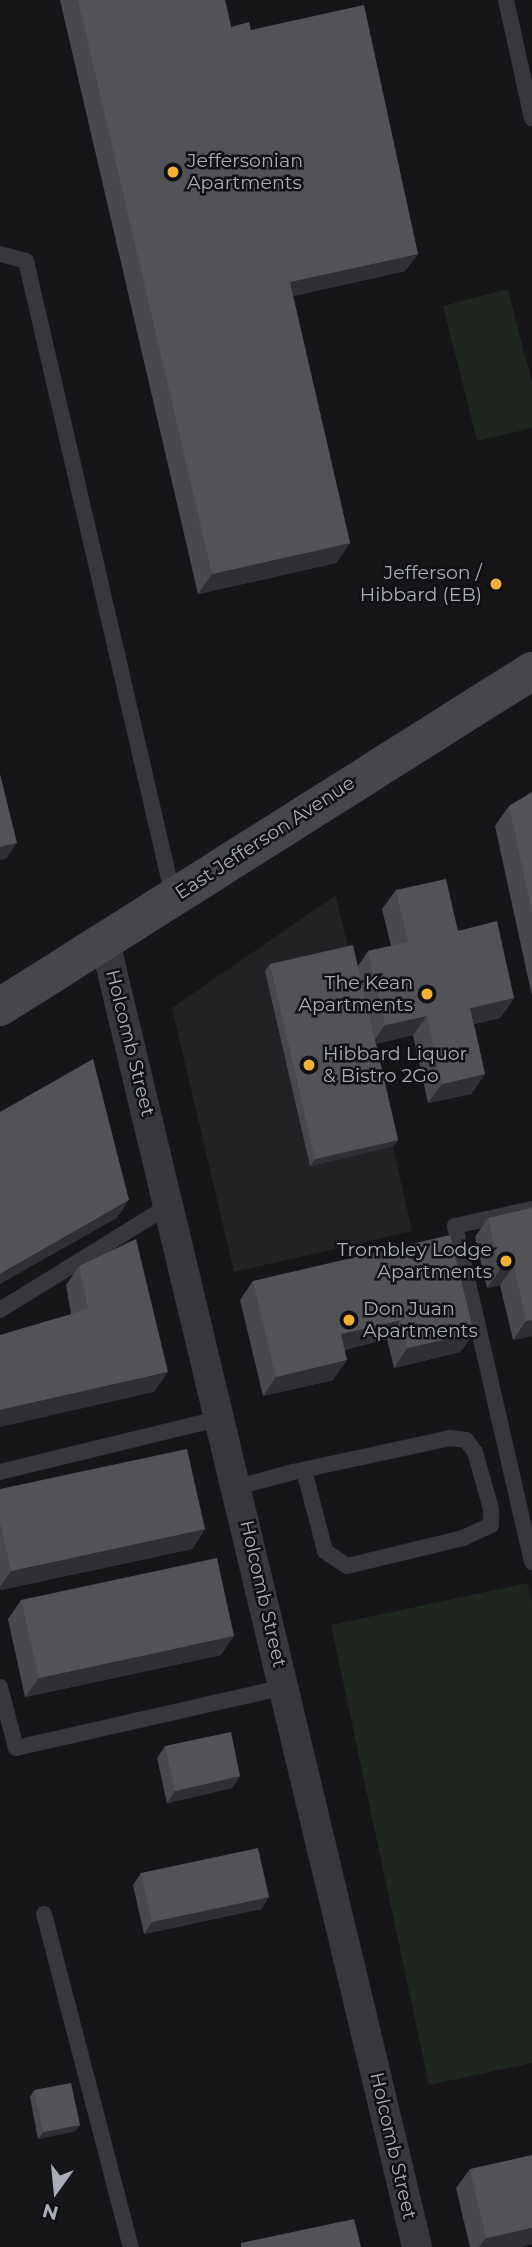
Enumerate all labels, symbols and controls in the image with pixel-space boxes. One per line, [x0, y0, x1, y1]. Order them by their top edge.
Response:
place label: Jeffersonian Apartments [187, 150, 303, 194]
marker: Jeffersonian Apartments [165, 164, 181, 180]
place label: Jefferson / Hibbard (EB) [360, 562, 482, 606]
marker: Jefferson / Hibbard (EB) [488, 576, 504, 592]
street label: East Jefferson Avenue [171, 771, 359, 905]
street label: Holcomb Street [101, 967, 159, 1119]
place label: The Kean Apartments [298, 972, 413, 1016]
marker: The Kean Apartments [419, 986, 435, 1002]
place label: Hibbard Liquor & Bistro 2Go [323, 1043, 467, 1087]
marker: Hibbard Liquor & Bistro 2Go [301, 1057, 317, 1073]
place label: Trombley Lodge Apartments [337, 1239, 492, 1283]
marker: Trombley Lodge Apartments [498, 1253, 514, 1269]
place label: Don Juan Apartments [363, 1298, 478, 1342]
marker: Don Juan Apartments [341, 1312, 357, 1328]
street label: Holcomb Street [235, 1518, 291, 1670]
street label: Holcomb Street [365, 2070, 421, 2222]
north arrow [21, 2156, 91, 2226]
text: N [40, 2199, 61, 2225]

